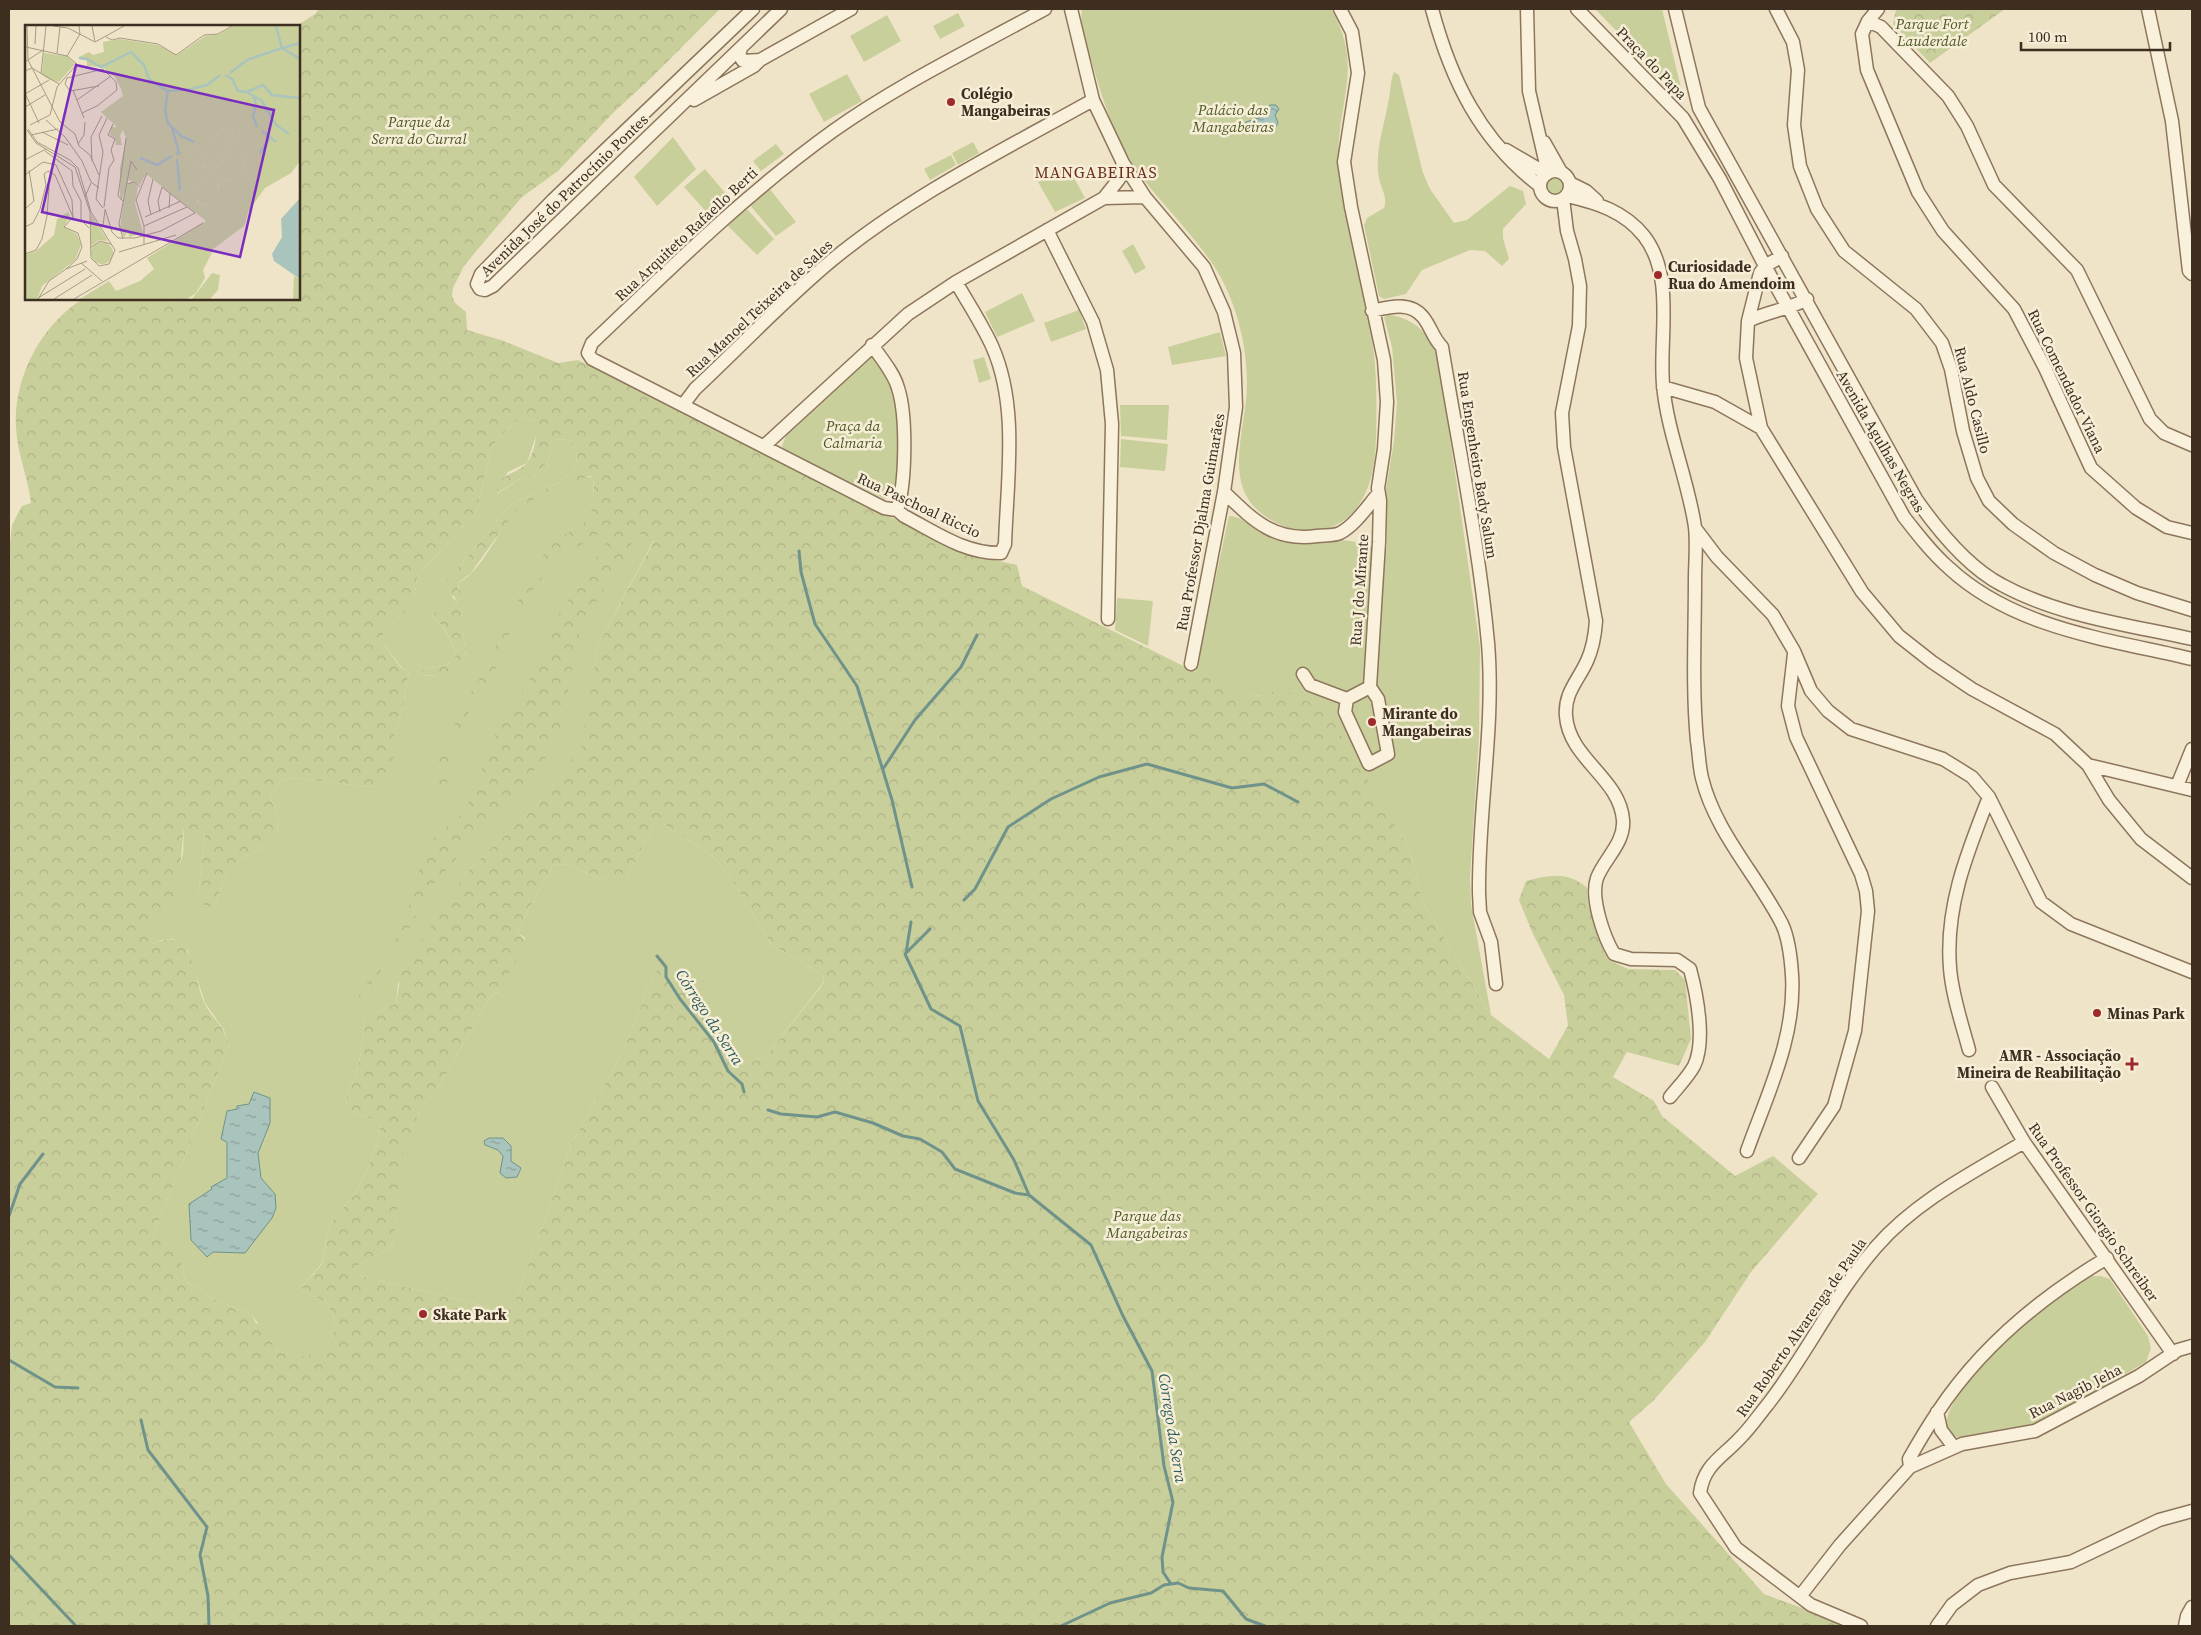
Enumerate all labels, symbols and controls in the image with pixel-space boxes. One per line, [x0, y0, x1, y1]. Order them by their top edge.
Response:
park label: Parque Fort Lauderdale [1895, 13, 1969, 51]
scale bar [2021, 20, 2170, 52]
street label: Praça do Papa [1612, 22, 1692, 104]
inset map [25, 25, 300, 300]
text: 100 m [2028, 26, 2068, 47]
place label: Colégio Mangabeiras [961, 83, 1051, 121]
marker: Colégio Mangabeiras [945, 96, 957, 108]
park label: Palácio das Mangabeiras [1191, 99, 1274, 137]
street label: Avenida José do Patrocínio Pontes [475, 109, 653, 281]
park label: Parque da Serra do Curral [371, 111, 467, 149]
district label: MANGABEIRAS [1034, 161, 1158, 183]
street label: Rua Arquiteto Rafaello Berti [610, 162, 762, 306]
street label: Rua Manoel Teixeira de Sales [681, 234, 837, 382]
place label: Curiosidade Rua do Amendoim [1668, 256, 1796, 294]
marker: Curiosidade Rua do Amendoim [1652, 269, 1664, 281]
street label: Rua Comendador Viana [2023, 305, 2111, 457]
street label: Rua Aldo Casillo [1950, 344, 1996, 456]
street label: Avenida Agulhas Negras [1832, 366, 1930, 516]
street label: Rua Engenheiro Bady Salum [1453, 370, 1503, 561]
street label: Rua Professor Djalma Guimarães [1171, 412, 1229, 632]
park label: Praça da Calmaria [823, 415, 883, 453]
street label: Rua Paschoal Riccio [854, 467, 984, 543]
street label: Rua J do Mirante [1345, 533, 1373, 647]
place label: Mirante do Mangabeiras [1382, 703, 1472, 741]
marker: Mirante do Mangabeiras [1366, 716, 1378, 728]
water label: Córrego da Serra [671, 965, 750, 1070]
place label: Minas Park [2107, 1003, 2185, 1024]
marker: Minas Park [2091, 1007, 2103, 1019]
place label: AMR - Associação Mineira de Reabilitação [1957, 1045, 2122, 1083]
marker: AMR - Associação Mineira de Reabilitação [2125, 1057, 2139, 1071]
street label: Rua Professor Giorgio Schreiber [2024, 1118, 2164, 1306]
park label: Parque das Mangabeiras [1105, 1205, 1188, 1243]
street label: Rua Roberto Alvarenga de Paula [1731, 1233, 1871, 1421]
place label: Skate Park [433, 1304, 507, 1325]
marker: Skate Park [417, 1308, 429, 1320]
street label: Rua Nagib Jeha [2025, 1358, 2125, 1423]
water label: Córrego da Serra [1154, 1372, 1193, 1485]

